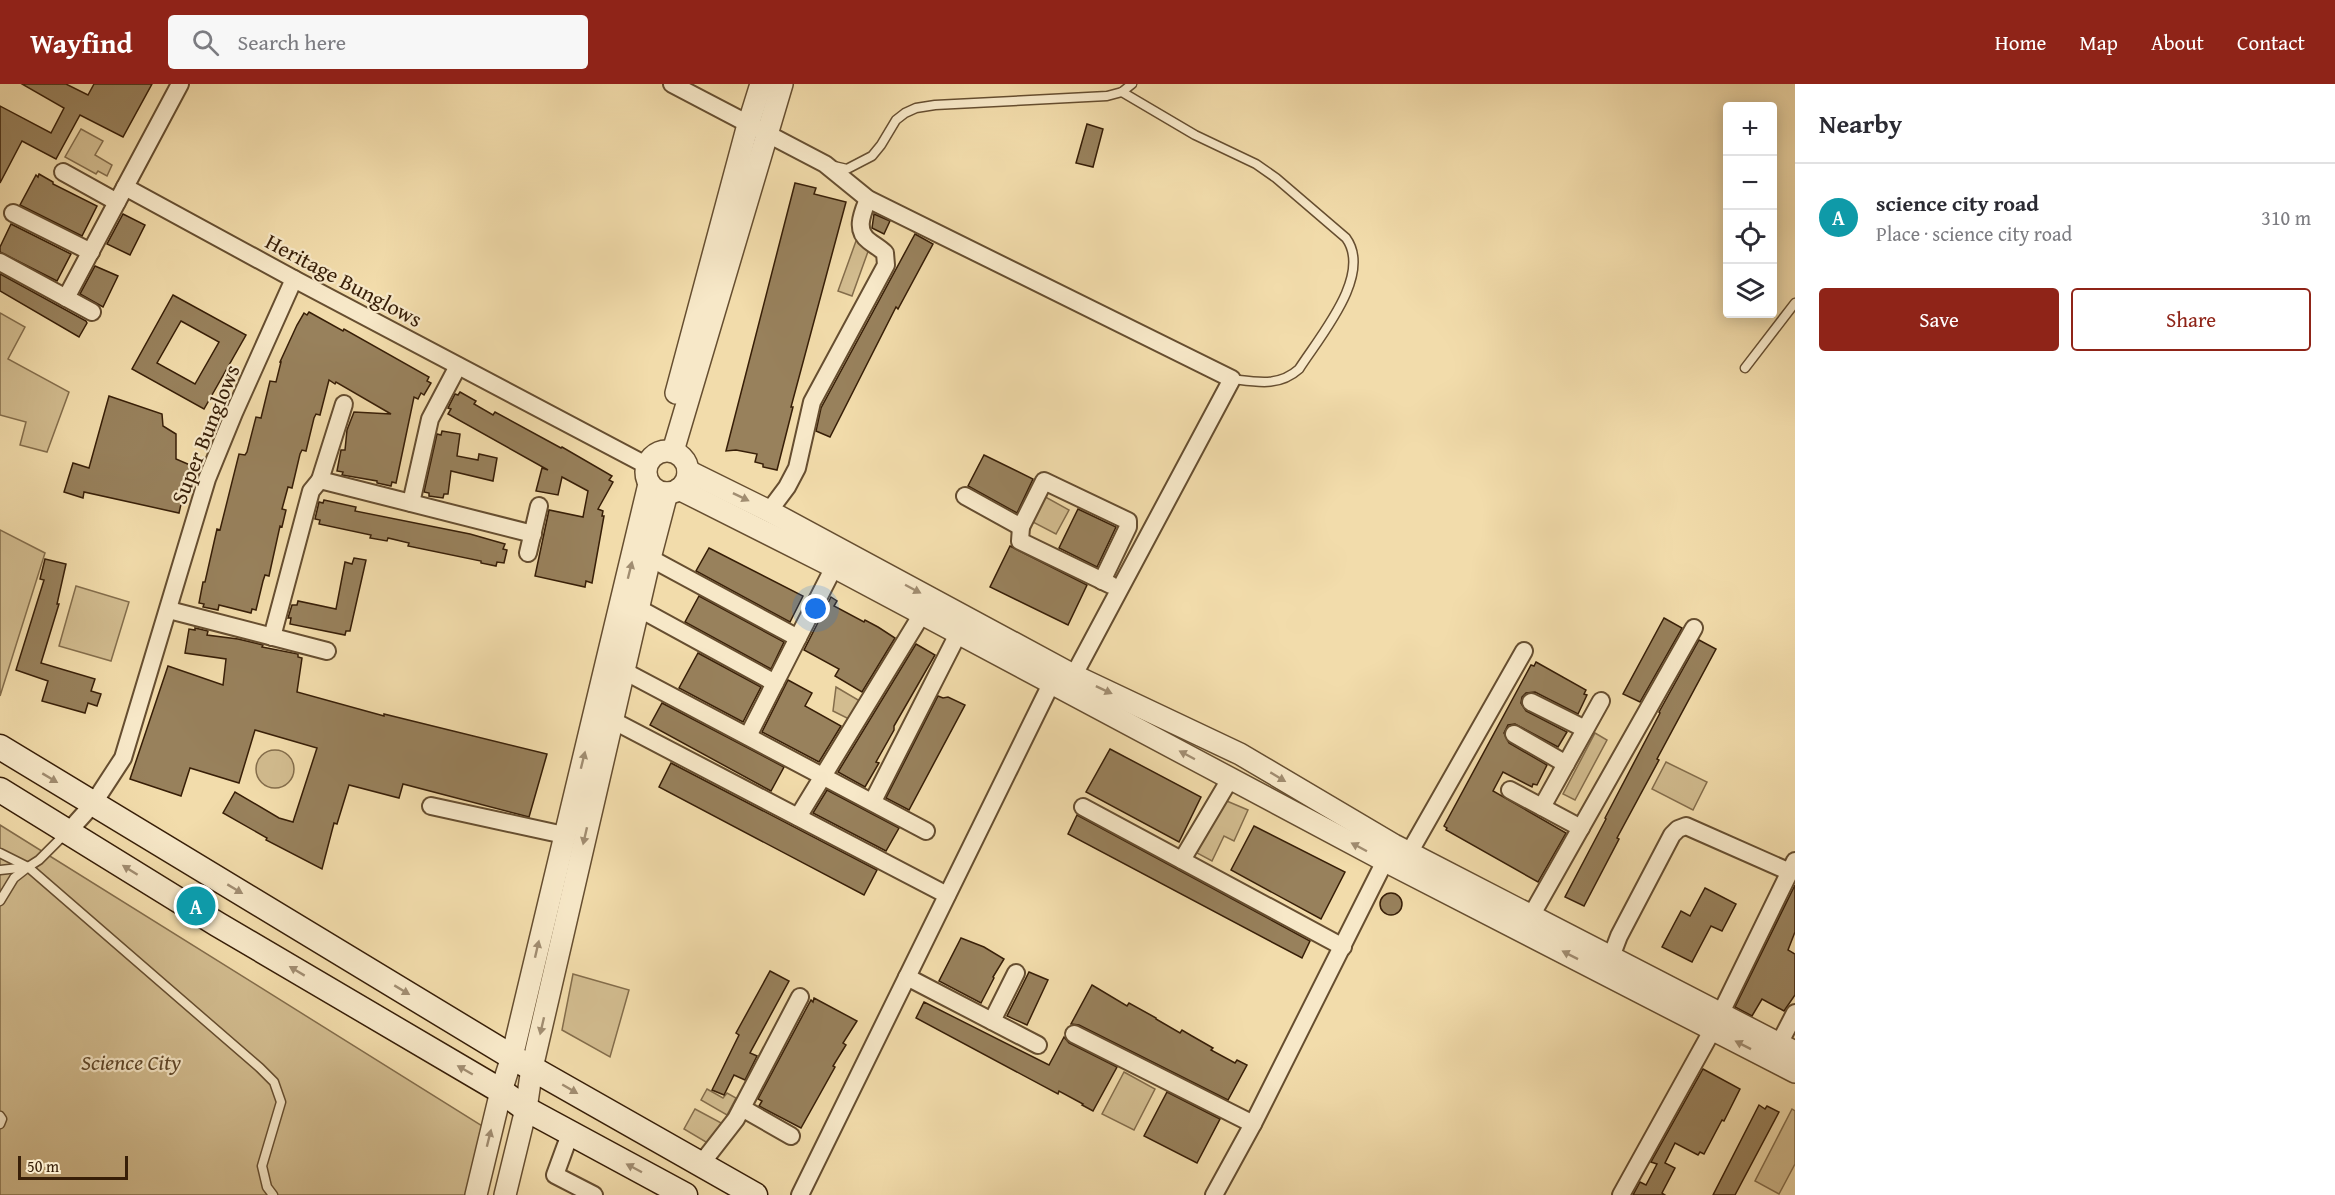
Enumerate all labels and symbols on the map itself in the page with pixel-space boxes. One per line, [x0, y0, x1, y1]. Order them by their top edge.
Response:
street label: Heritage Bunglows [260, 225, 428, 335]
street label: Super Bunglows [162, 359, 248, 509]
one-way arrow [732, 492, 749, 502]
one-way arrow [625, 561, 635, 580]
one-way arrow [904, 584, 921, 594]
your location [801, 594, 830, 623]
one-way arrow [1095, 685, 1112, 694]
one-way arrow [578, 750, 588, 769]
one-way arrow [1178, 750, 1195, 760]
one-way arrow [42, 772, 58, 783]
one-way arrow [1270, 772, 1287, 782]
one-way arrow [580, 827, 590, 845]
one-way arrow [1350, 842, 1367, 852]
one-way arrow [122, 865, 138, 876]
pin: A [176, 884, 216, 928]
one-way arrow [227, 884, 243, 895]
one-way arrow [533, 939, 542, 958]
one-way arrow [1561, 951, 1578, 960]
one-way arrow [289, 966, 305, 977]
one-way arrow [394, 985, 410, 996]
one-way arrow [536, 1017, 546, 1035]
one-way arrow [1734, 1040, 1751, 1050]
park label: Science City [81, 1046, 181, 1078]
one-way arrow [456, 1065, 473, 1075]
one-way arrow [562, 1084, 579, 1094]
one-way arrow [485, 1129, 495, 1147]
scale bar [18, 1153, 128, 1180]
one-way arrow [625, 1163, 642, 1172]

